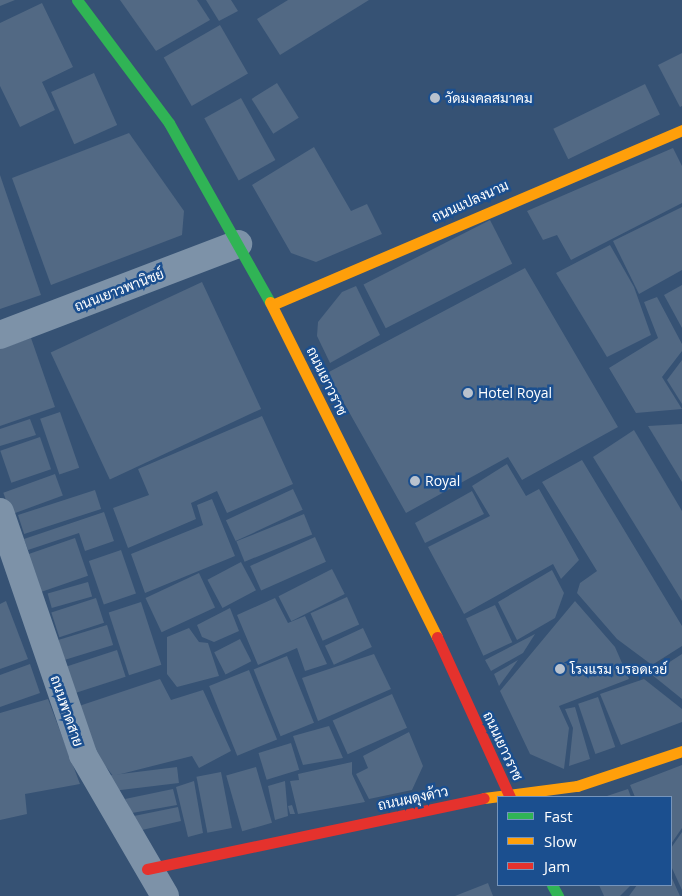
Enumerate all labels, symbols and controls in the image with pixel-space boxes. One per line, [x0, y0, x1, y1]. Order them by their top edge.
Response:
place label: วัดมงคลสมาคม [445, 90, 533, 106]
marker: วัดมงคลสมาคม [429, 92, 441, 104]
street label: ถนนแปลงนาม [429, 177, 511, 225]
street label: ถนนเยาวพานิชย์ [72, 265, 166, 315]
street label: ถนนเยาวราช [303, 344, 351, 418]
place label: Hotel Royal [478, 385, 552, 401]
marker: Hotel Royal [462, 387, 474, 399]
place label: Royal [425, 473, 460, 489]
marker: Royal [409, 475, 421, 487]
place label: โรงแรม บรอดเวย์ [570, 661, 667, 677]
marker: โรงแรม บรอดเวย์ [554, 663, 566, 675]
street label: ถนนพาดสาย [47, 673, 87, 749]
street label: ถนนเยาวราช [480, 709, 526, 783]
street label: ถนนผดุงด้าว [376, 782, 450, 814]
legend [497, 796, 672, 886]
text: Fast [544, 806, 573, 826]
text: Slow [544, 831, 577, 851]
text: Jam [544, 856, 570, 876]

